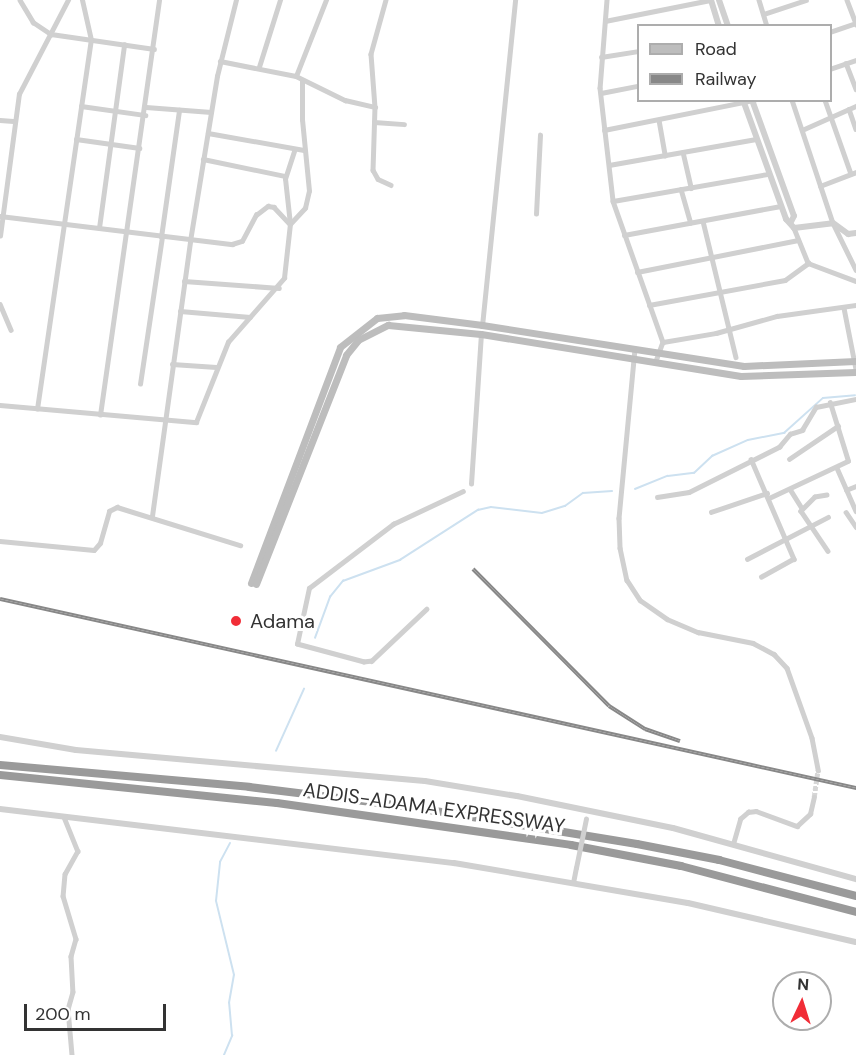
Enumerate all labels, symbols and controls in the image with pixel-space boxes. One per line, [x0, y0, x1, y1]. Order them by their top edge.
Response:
legend [637, 24, 832, 102]
text: Road [695, 37, 737, 61]
text: Railway [695, 67, 757, 91]
place label: Adama [250, 609, 315, 633]
marker: Adama [227, 612, 245, 630]
street label: ADDIS-ADAMA EXPRESSWAY [301, 778, 567, 838]
north arrow [772, 971, 832, 1031]
text: N [797, 974, 810, 995]
scale bar [27, 992, 170, 1030]
text: 200 m [35, 1002, 91, 1026]

